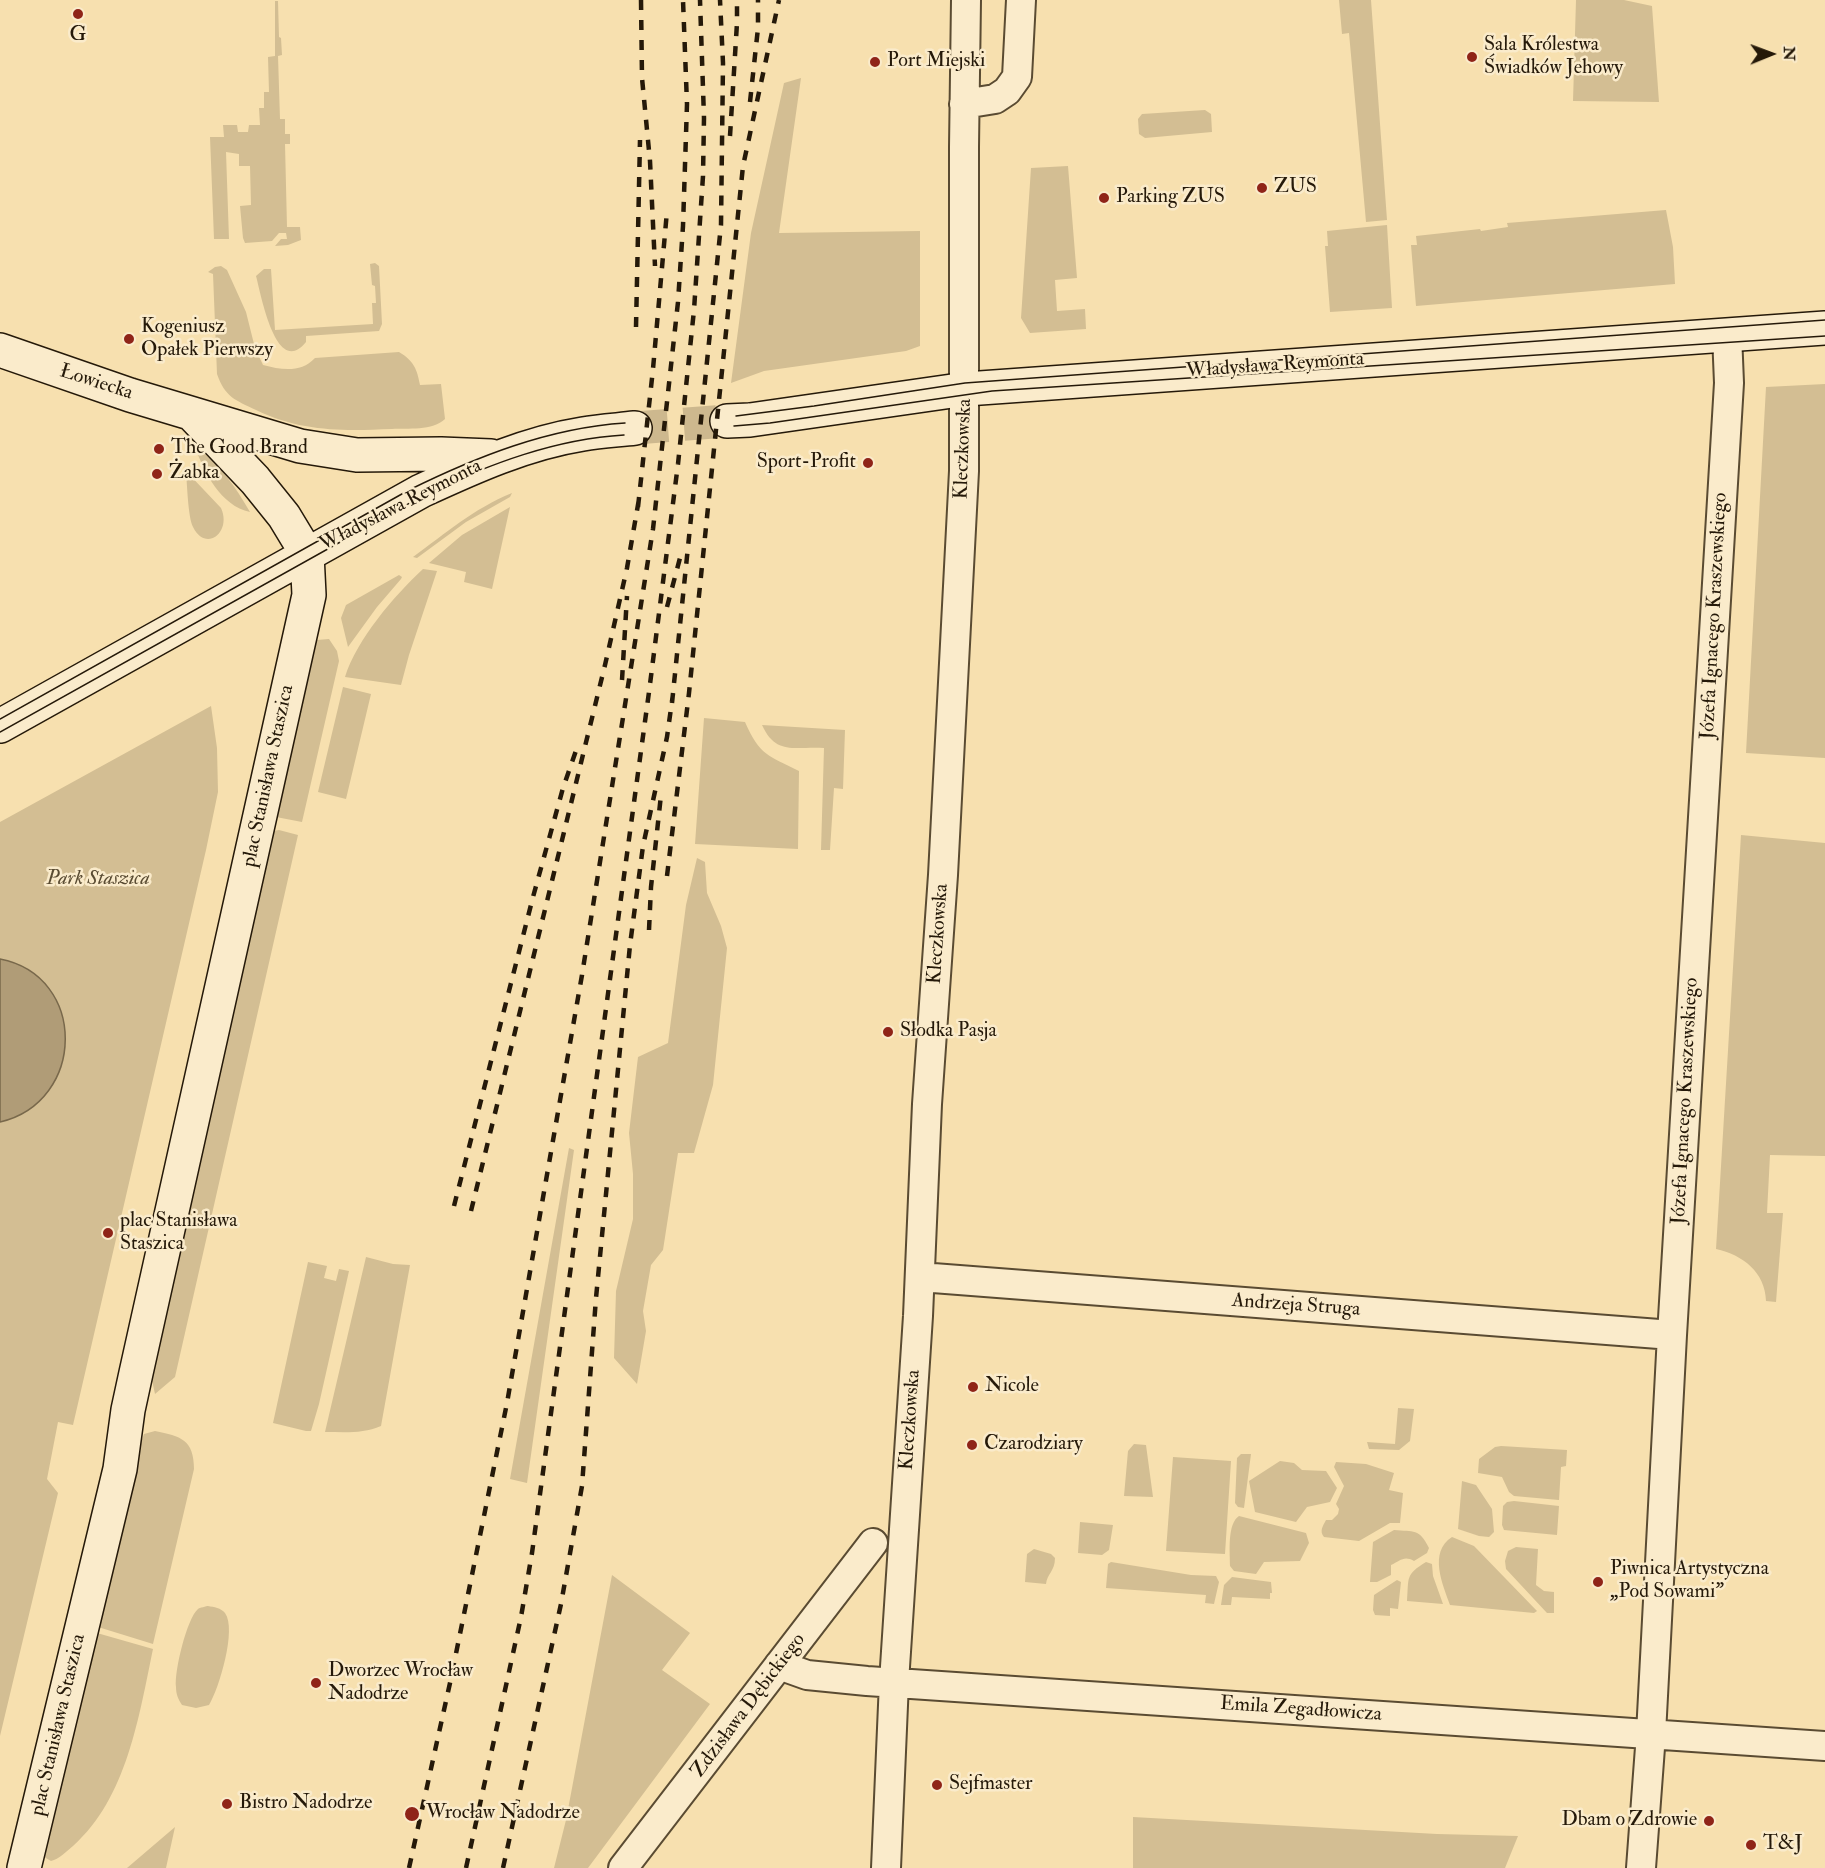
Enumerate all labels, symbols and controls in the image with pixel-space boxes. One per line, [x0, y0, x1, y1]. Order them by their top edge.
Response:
marker: G [71, 7, 85, 21]
place label: G [70, 24, 86, 48]
north arrow [1741, 24, 1801, 84]
place label: Sala Królestwa Świadków Jehowy [1484, 34, 1623, 81]
text: N [1779, 46, 1799, 61]
place label: Port Miejski [887, 50, 985, 74]
marker: Sala Królestwa Świadków Jehowy [1465, 50, 1479, 64]
marker: Port Miejski [868, 55, 882, 69]
place label: ZUS [1274, 176, 1317, 200]
marker: ZUS [1255, 181, 1269, 195]
place label: Parking ZUS [1116, 186, 1225, 210]
marker: Parking ZUS [1097, 191, 1111, 205]
place label: Kogeniusz Opałek Pierwszy [141, 316, 273, 363]
marker: Kogeniusz Opałek Pierwszy [122, 332, 136, 346]
street label: Władysława Reymonta [1185, 348, 1365, 384]
street label: Łowiecka [56, 360, 136, 406]
street label: Kleczkowska [950, 398, 978, 500]
place label: The Good Brand [171, 437, 308, 461]
marker: The Good Brand [152, 442, 166, 456]
place label: Sport-Profit [757, 451, 856, 475]
street label: Władysława Reymonta [316, 455, 486, 557]
marker: Sport-Profit [861, 456, 875, 470]
place label: Żabka [169, 462, 220, 486]
marker: Żabka [150, 467, 164, 481]
street label: Józefa Ignacego Kraszewskiego [1697, 492, 1733, 740]
street label: plac Stanisława Staszica [238, 683, 300, 869]
park label: Park Staszica [46, 868, 150, 892]
street label: Kleczkowska [924, 883, 954, 985]
street label: Józefa Ignacego Kraszewskiego [1668, 977, 1704, 1225]
place label: Słodka Pasja [900, 1020, 997, 1044]
marker: Słodka Pasja [881, 1025, 895, 1039]
place label: plac Stanisława Staszica [120, 1210, 237, 1257]
marker: plac Stanisława Staszica [101, 1226, 115, 1240]
street label: Andrzeja Struga [1231, 1290, 1361, 1322]
street label: Kleczkowska [896, 1369, 926, 1471]
place label: Nicole [985, 1375, 1039, 1399]
marker: Nicole [966, 1380, 980, 1394]
place label: Czarodziary [984, 1433, 1083, 1457]
marker: Czarodziary [965, 1438, 979, 1452]
place label: Piwnica Artystyczna „Pod Sowami” [1610, 1558, 1769, 1605]
marker: Piwnica Artystyczna „Pod Sowami” [1591, 1575, 1605, 1589]
street label: Zdzisława Dębickiego [687, 1629, 811, 1783]
street label: plac Stanisława Staszica [26, 1632, 92, 1818]
place label: Dworzec Wrocław Nadodrze [328, 1660, 473, 1707]
marker: Dworzec Wrocław Nadodrze [309, 1676, 323, 1690]
street label: Emila Zegadłowicza [1219, 1692, 1383, 1728]
place label: Sejfmaster [949, 1773, 1032, 1797]
marker: Sejfmaster [930, 1778, 944, 1792]
place label: Bistro Nadodrze [239, 1792, 372, 1816]
marker: Bistro Nadodrze [220, 1797, 234, 1811]
place label: Wrocław Nadodrze [426, 1802, 580, 1826]
marker: Wrocław Nadodrze [403, 1805, 421, 1823]
place label: Dbam o Zdrowie [1561, 1809, 1697, 1833]
marker: Dbam o Zdrowie [1702, 1814, 1716, 1828]
place label: T&J [1763, 1833, 1803, 1857]
marker: T&J [1744, 1838, 1758, 1852]

